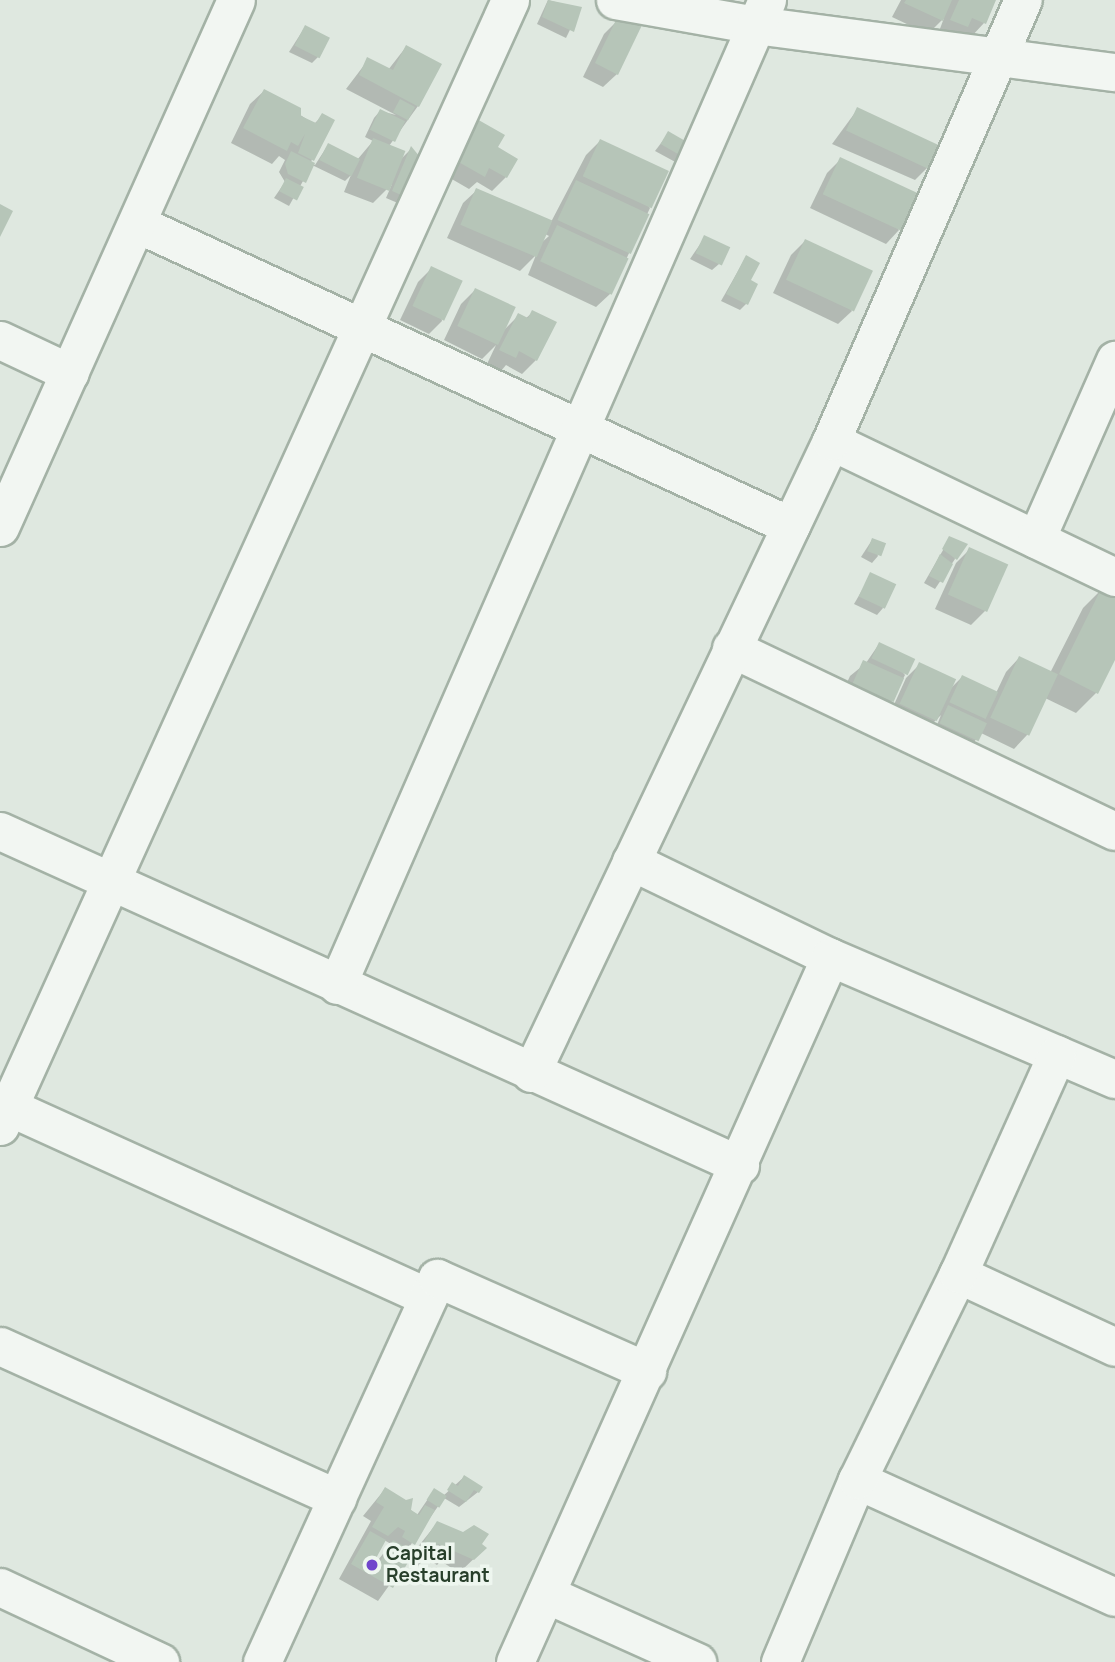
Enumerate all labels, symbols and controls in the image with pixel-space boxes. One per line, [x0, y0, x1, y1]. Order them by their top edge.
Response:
place label: Capital Restaurant [386, 1543, 490, 1587]
marker: Capital Restaurant [364, 1557, 380, 1573]

